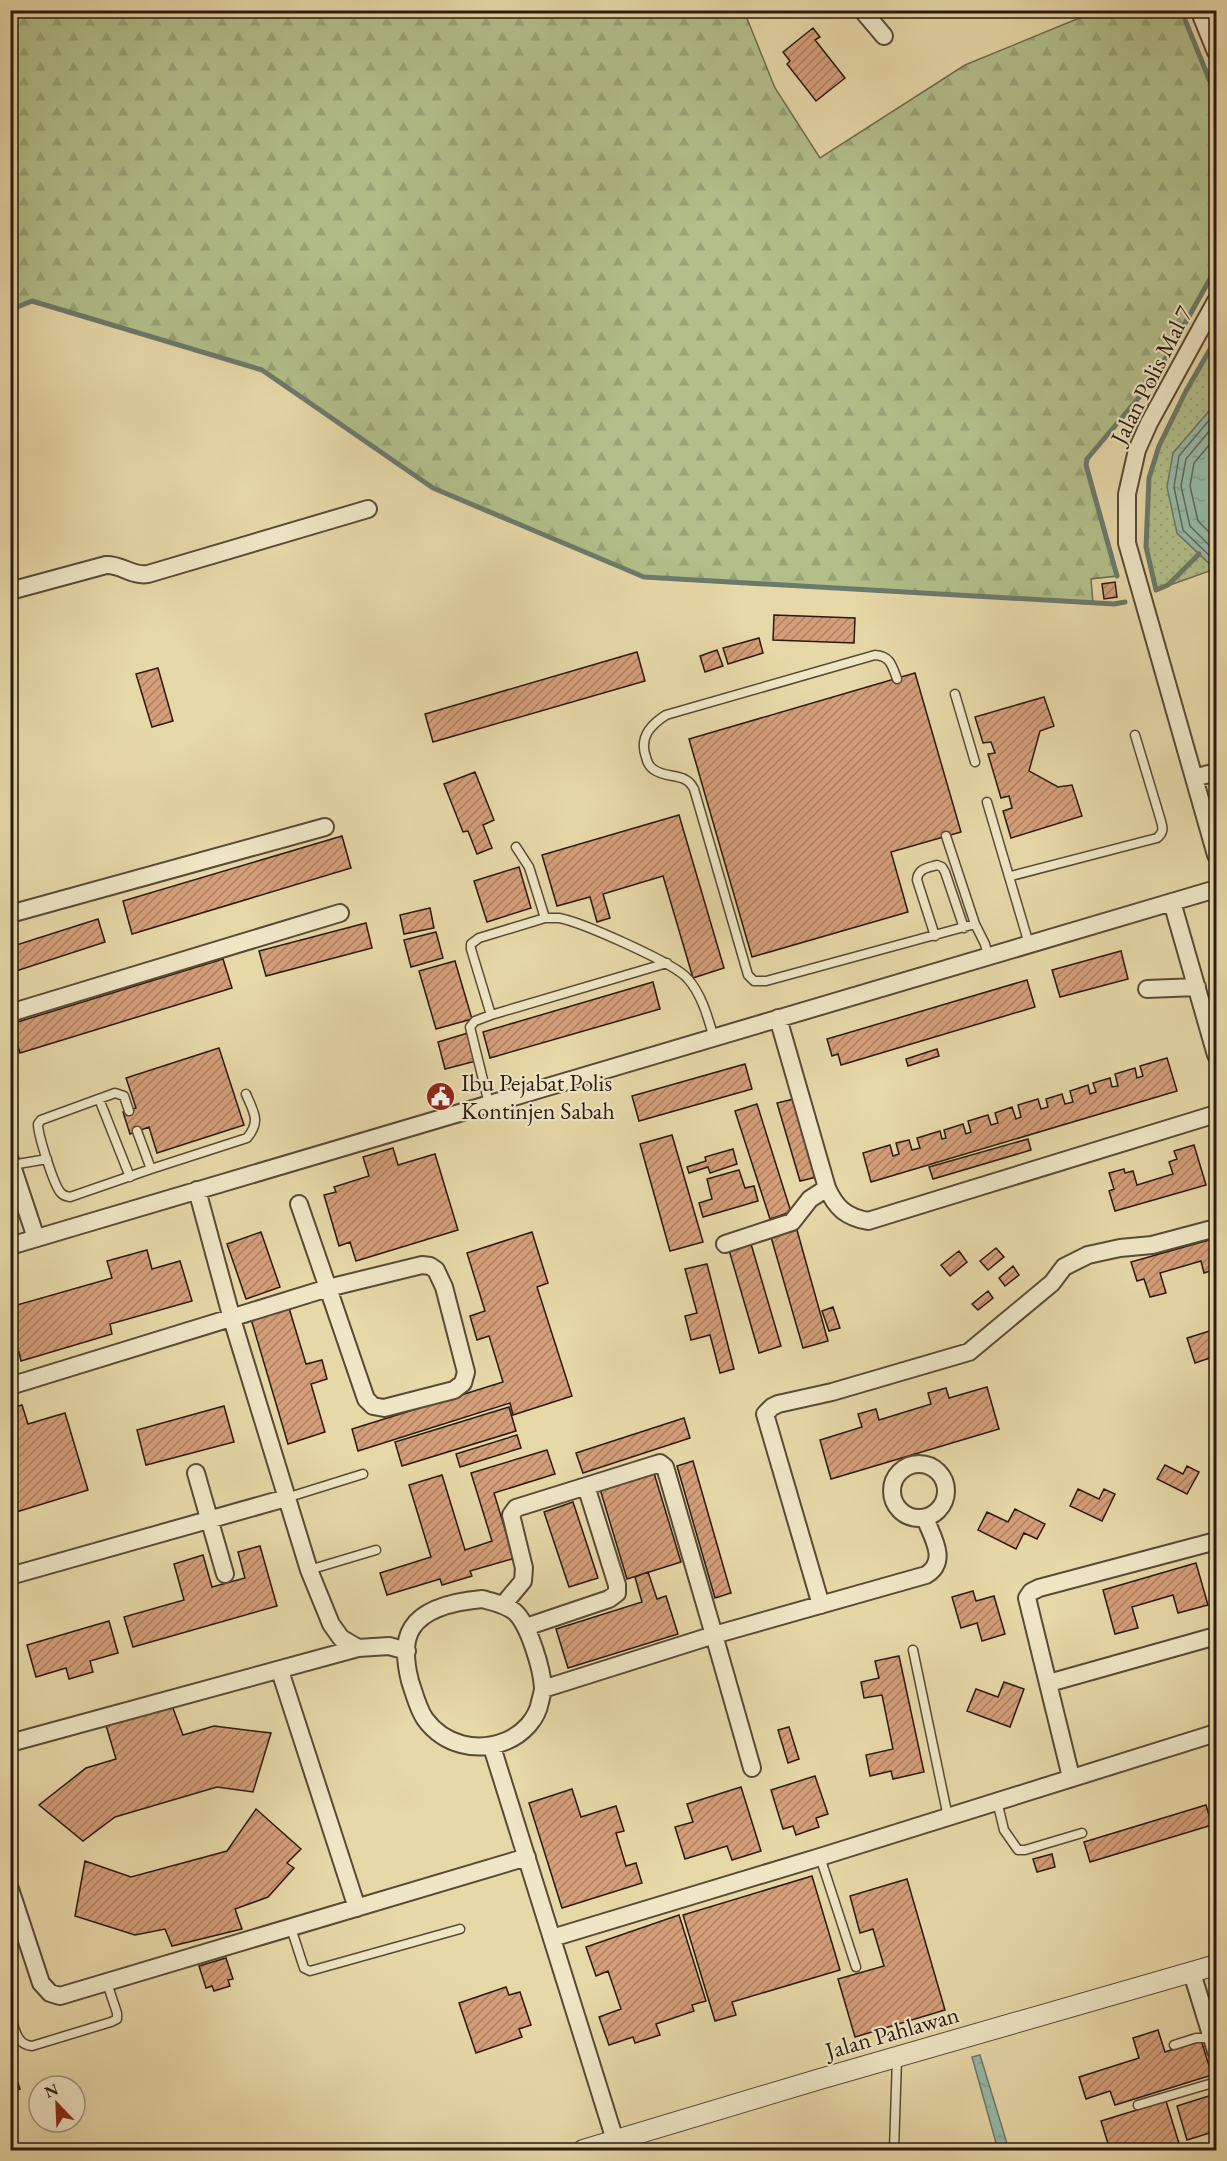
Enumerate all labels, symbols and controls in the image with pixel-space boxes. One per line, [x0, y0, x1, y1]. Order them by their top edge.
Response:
street label: Jalan Polis Mal 7 [1102, 300, 1199, 451]
place label: Ibu Pejabat Polis Kontinjen Sabah [461, 1067, 615, 1126]
public building icon: Ibu Pejabat Polis Kontinjen Sabah [424, 1080, 456, 1112]
street label: Jalan Pahlawan [820, 1998, 963, 2066]
north arrow [27, 2074, 87, 2134]
text: N [41, 2078, 61, 2103]

